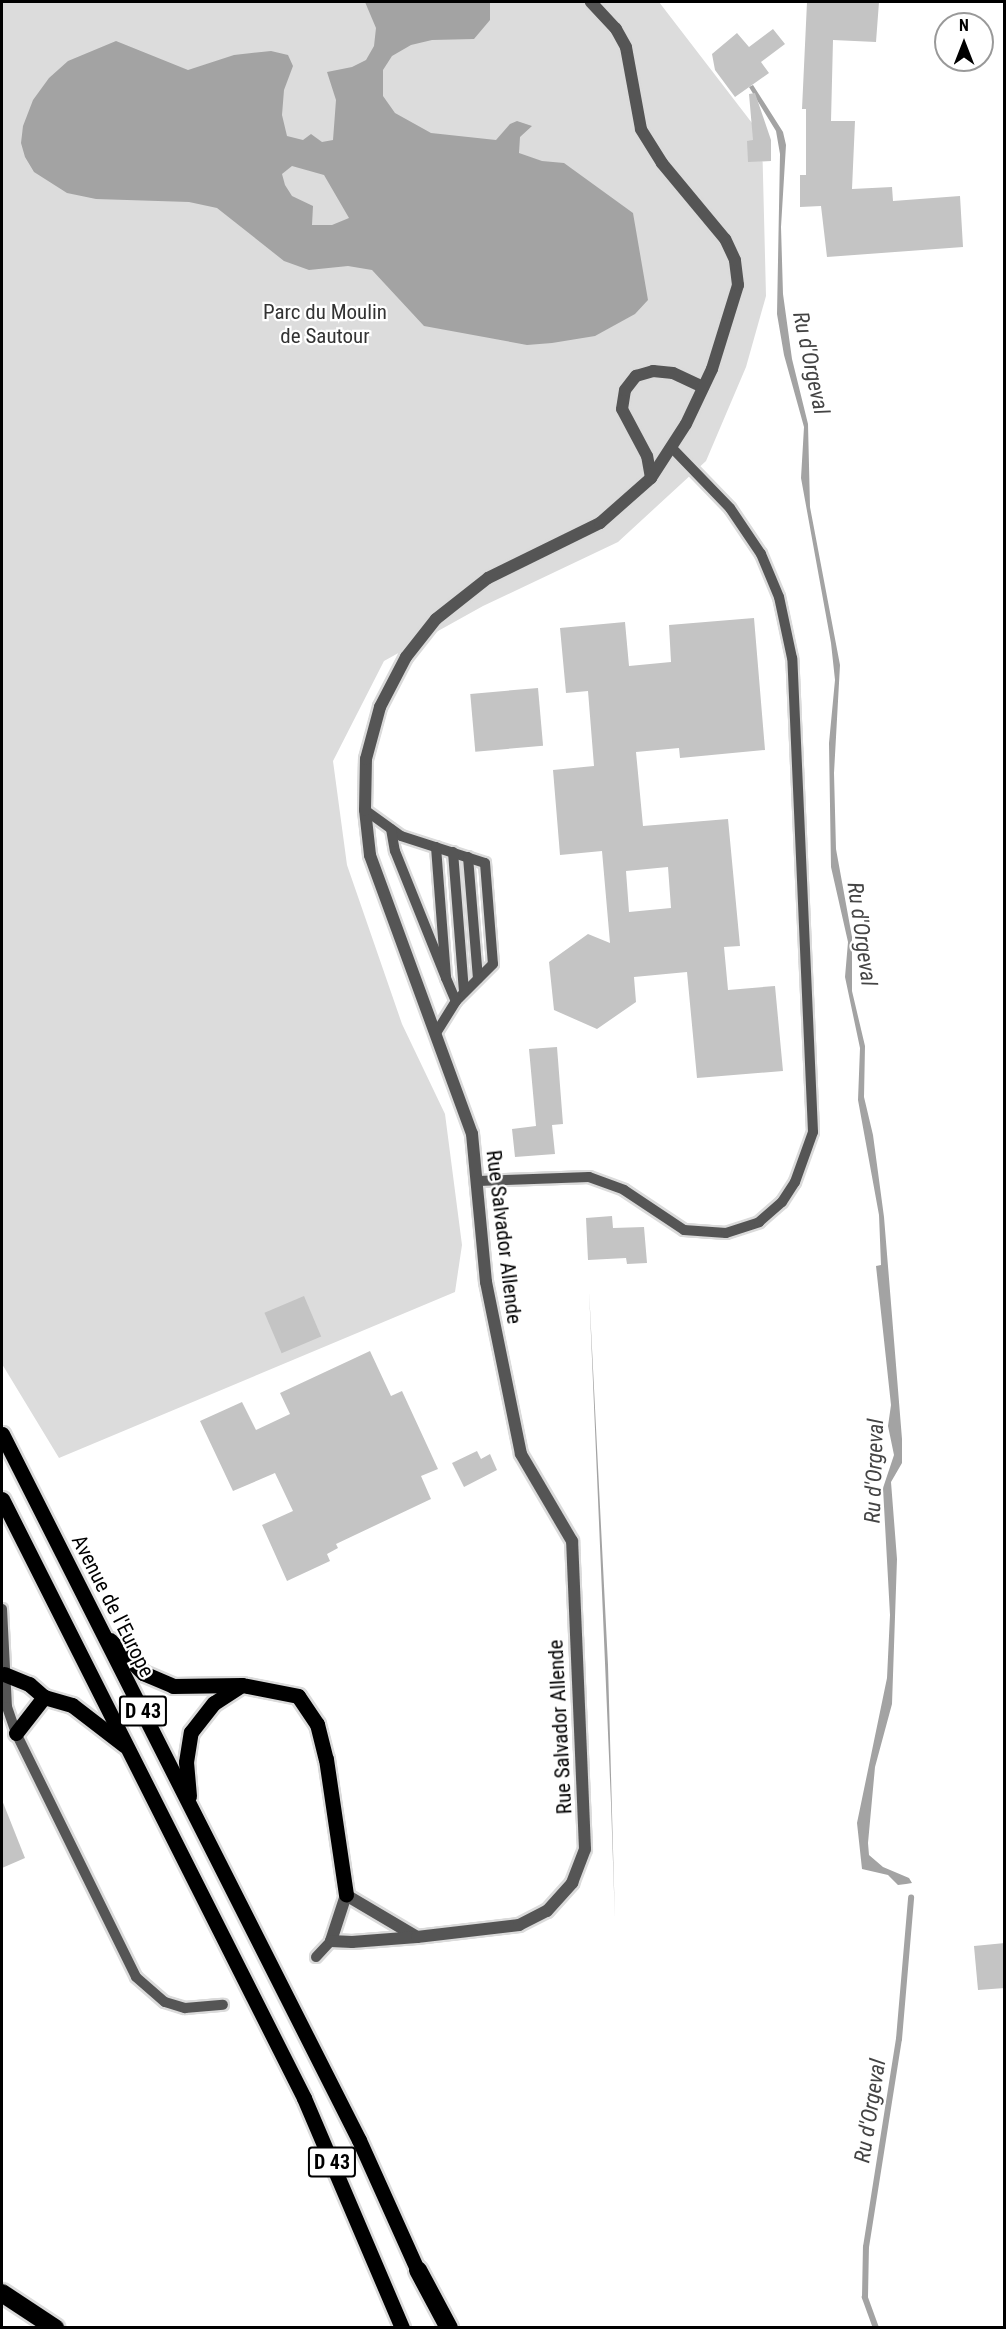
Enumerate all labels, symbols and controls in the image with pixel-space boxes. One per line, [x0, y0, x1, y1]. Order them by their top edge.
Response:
north arrow [934, 12, 994, 72]
text: N [959, 16, 969, 35]
park label: Parc du Moulin de Sautour [263, 299, 387, 349]
water label: Ru d'Orgeval [787, 309, 835, 417]
water label: Ru d'Orgeval [842, 880, 882, 988]
street label: Rue Salvador Allende [481, 1149, 527, 1325]
water label: Ru d'Orgeval [859, 1418, 889, 1524]
street label: Avenue de l'Europe [66, 1531, 160, 1681]
street label: Rue Salvador Allende [543, 1639, 577, 1815]
road number: D 43 [118, 1694, 168, 1728]
water label: Ru d'Orgeval [849, 2057, 891, 2165]
road number: D 43 [306, 2145, 358, 2179]

